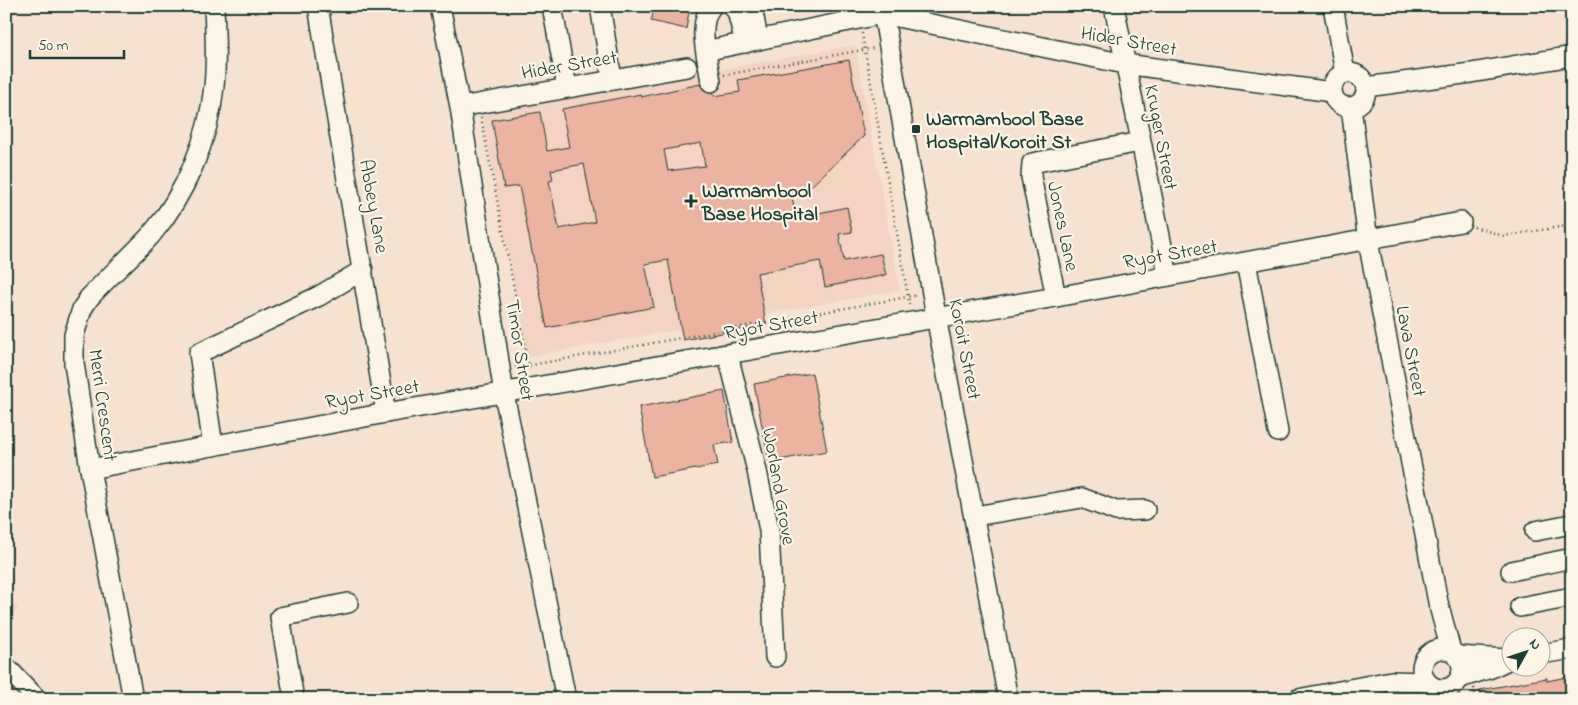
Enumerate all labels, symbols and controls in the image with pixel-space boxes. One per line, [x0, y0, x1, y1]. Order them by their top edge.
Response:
street label: Hider Street [1078, 20, 1179, 65]
scale bar [30, 28, 124, 60]
text: 50 m [38, 35, 69, 57]
street label: Hider Street [519, 44, 620, 89]
street label: Kruger Street [1134, 82, 1184, 193]
place label: Warrnambool Base Hospital/Koroit St [926, 106, 1084, 158]
marker: Warrnambool Base Hospital/Koroit St [910, 123, 922, 135]
street label: Abbey Lane [350, 157, 395, 256]
place label: Warrnambool Base Hospital [701, 178, 818, 230]
street label: Jones Lane [1038, 179, 1085, 274]
marker: Warrnambool Base Hospital [684, 194, 698, 208]
street label: Ryot Street [1121, 233, 1220, 278]
street label: Koroit Street [940, 296, 988, 403]
street label: Timor Street [496, 297, 541, 404]
street label: Lava Street [1387, 303, 1433, 400]
street label: Ryot Street [722, 304, 821, 349]
street label: Merri Crescent [79, 347, 124, 464]
street label: Ryot Street [323, 373, 422, 418]
street label: Worland Grove [753, 425, 802, 547]
north arrow [1500, 628, 1550, 678]
text: N [1524, 634, 1546, 655]

